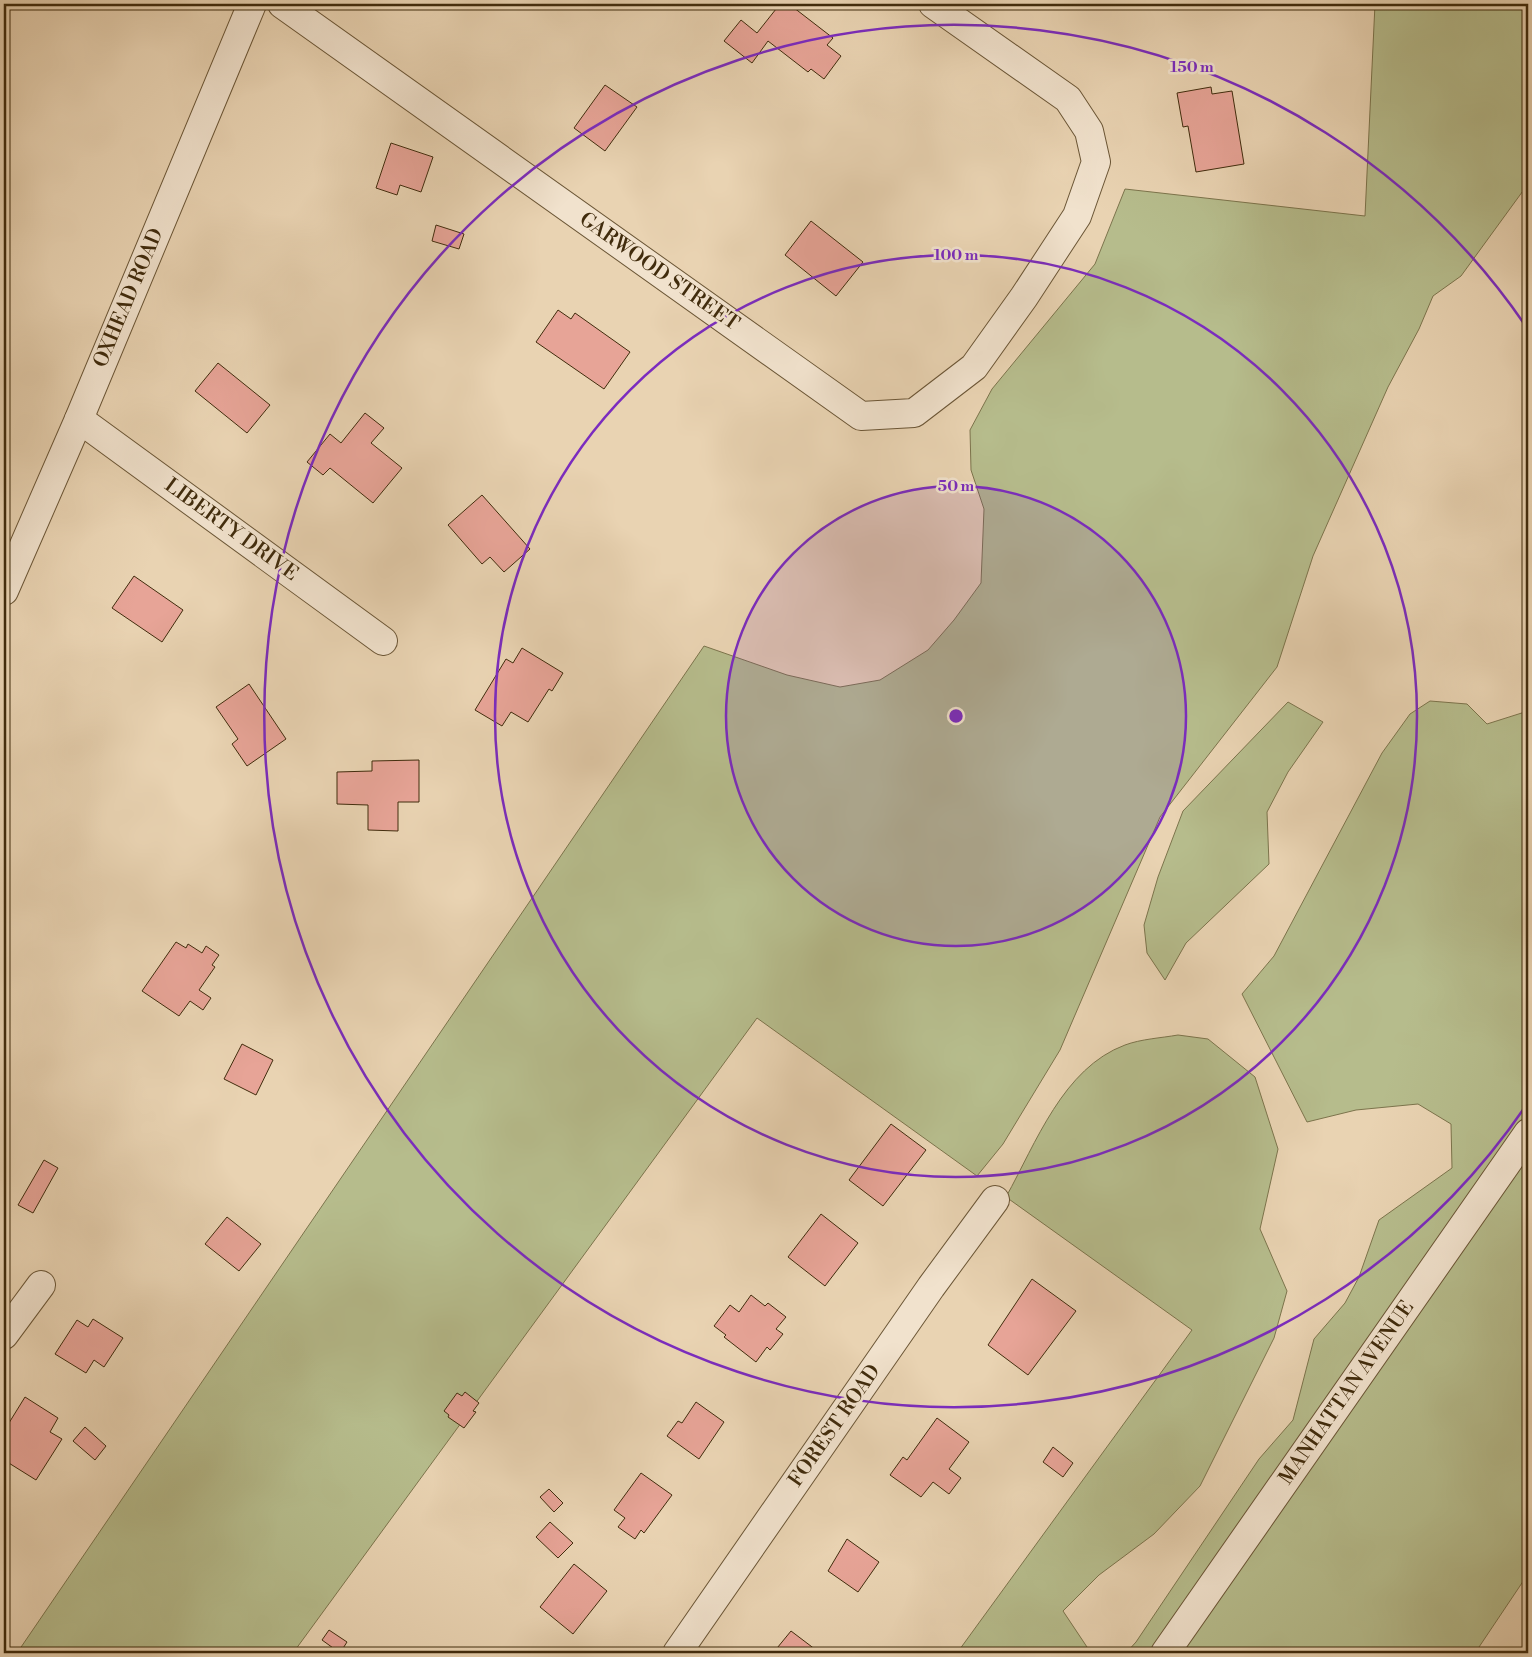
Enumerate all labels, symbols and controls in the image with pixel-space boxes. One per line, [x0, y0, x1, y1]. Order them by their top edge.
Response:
text: 150 m [1170, 58, 1214, 77]
street label: GARWOOD STREET [574, 207, 744, 337]
street label: OXHEAD ROAD [88, 225, 170, 371]
text: 100 m [934, 246, 979, 265]
street label: LIBERTY DRIVE [159, 473, 303, 587]
text: 50 m [938, 477, 974, 496]
centre of rings [947, 707, 965, 725]
street label: MANHATTAN AVENUE [1274, 1296, 1420, 1490]
street label: FOREST ROAD [784, 1360, 886, 1492]

